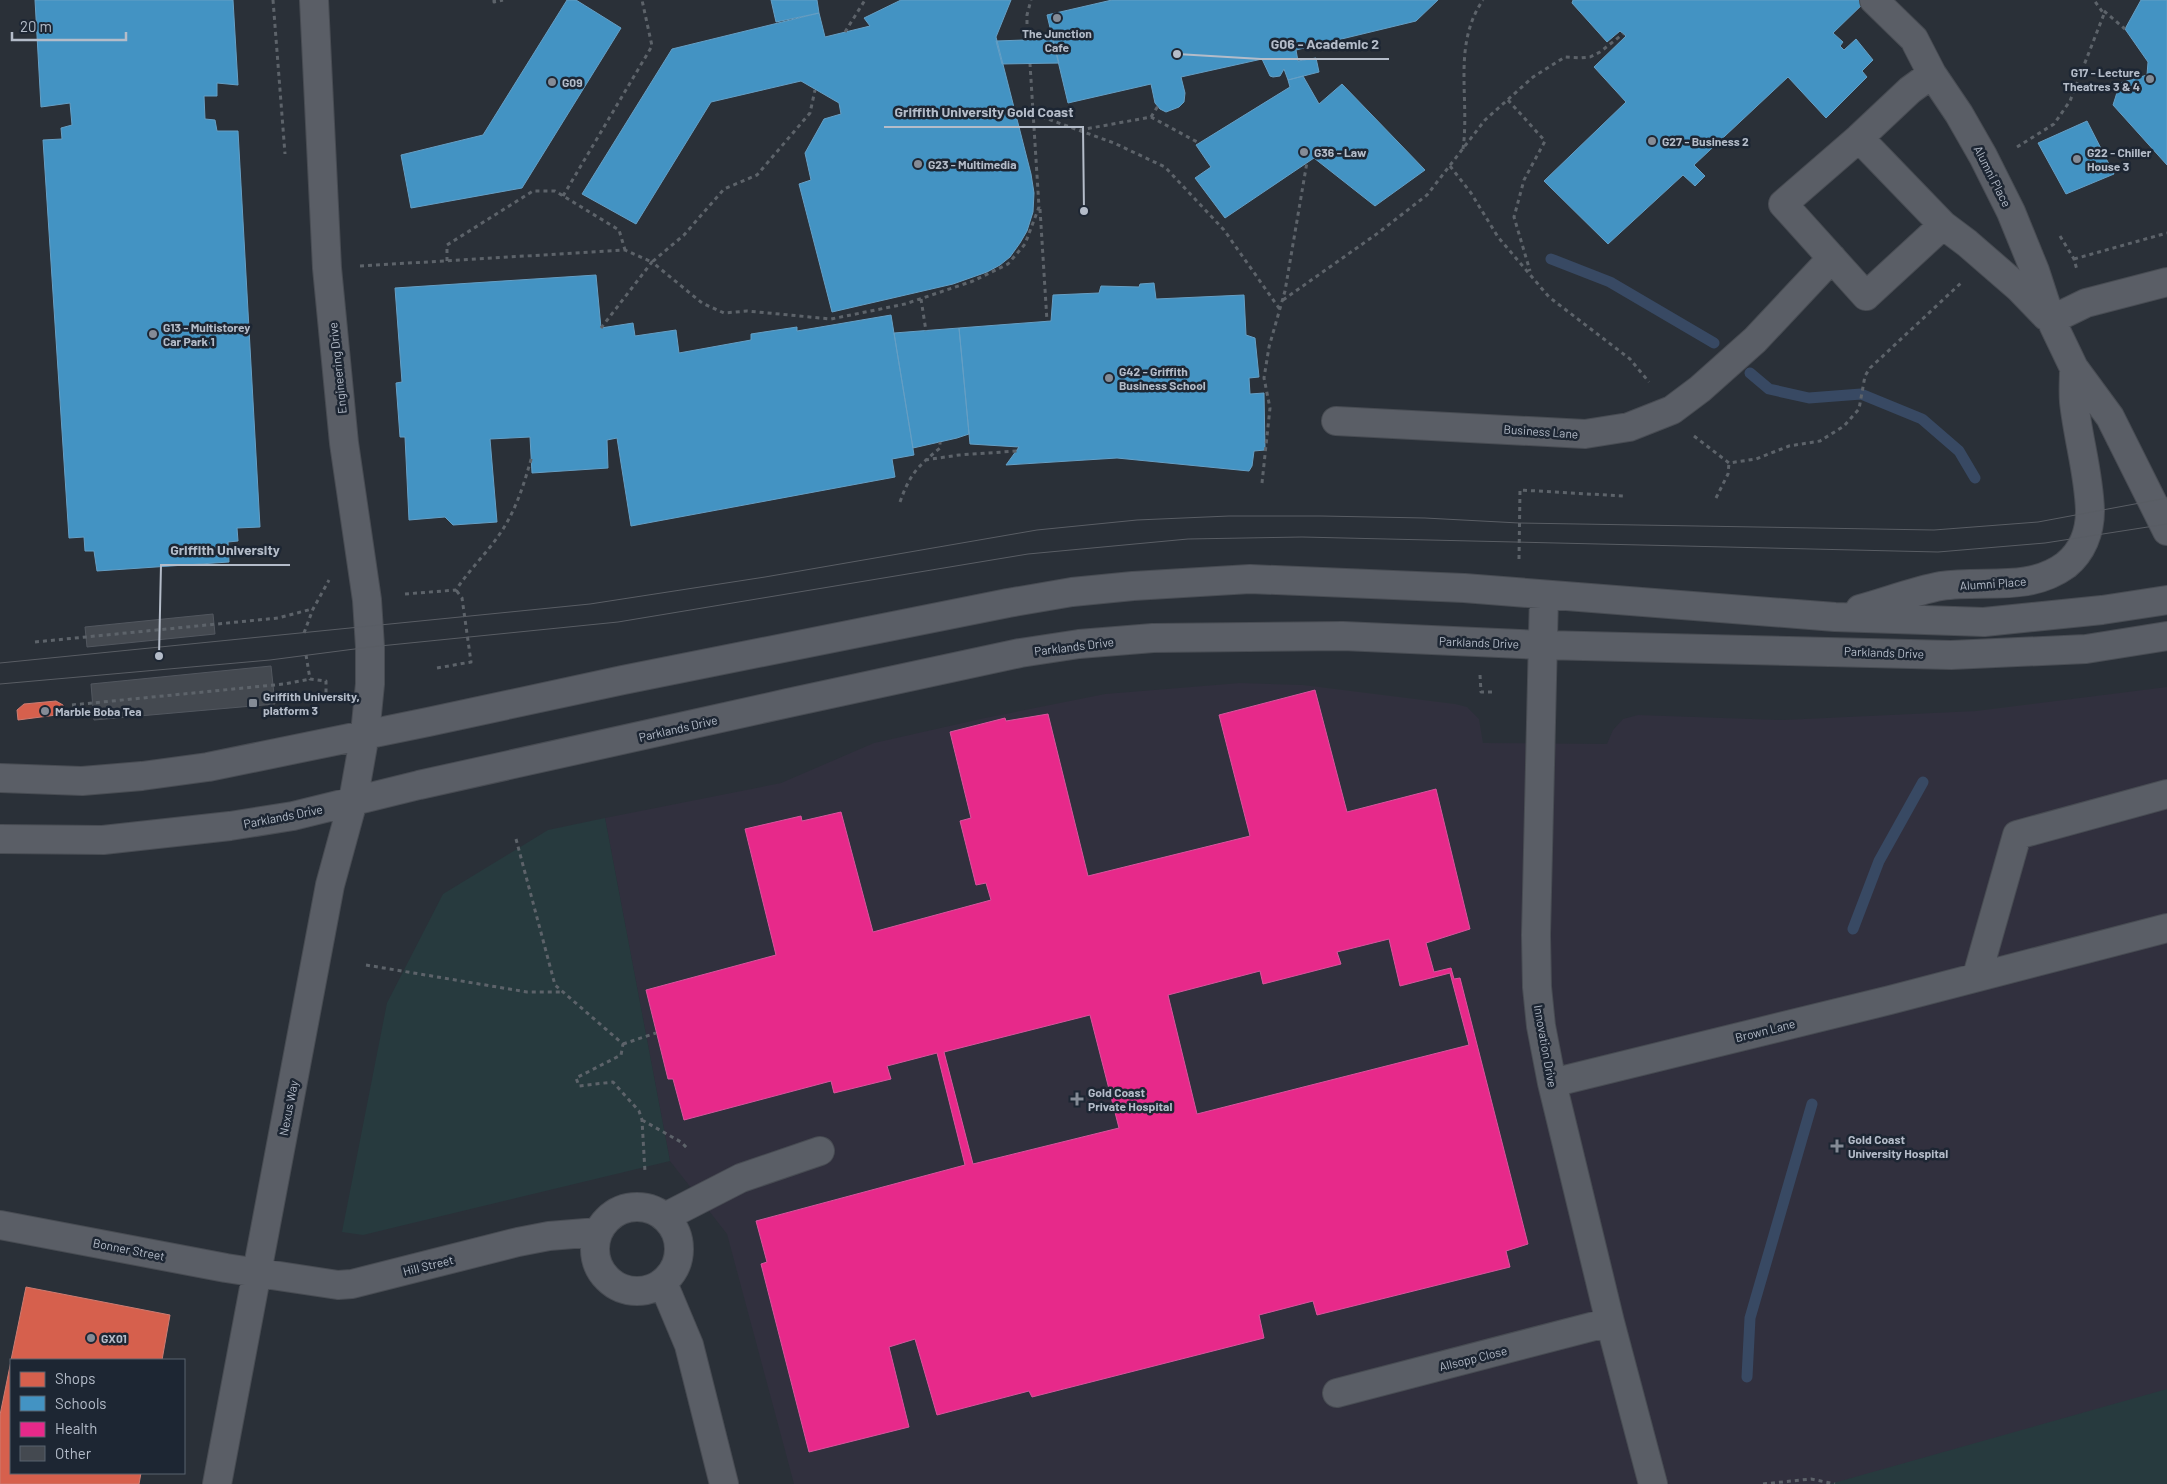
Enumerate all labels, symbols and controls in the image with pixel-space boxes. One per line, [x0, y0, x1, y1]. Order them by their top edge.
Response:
scale bar [12, 10, 126, 42]
marker: The Junction Cafe [1051, 12, 1063, 24]
text: 20 m [20, 17, 52, 35]
place label: The Junction Cafe [1022, 26, 1092, 54]
callout: G06 - Academic 2 [1261, 30, 1389, 59]
text: G06 - Academic 2 [1271, 35, 1379, 52]
place label: G17 - Lecture Theatres 3 & 4 [2063, 65, 2140, 93]
marker: G17 - Lecture Theatres 3 & 4 [2144, 73, 2156, 85]
place label: G09 [562, 75, 583, 89]
marker: G09 [546, 76, 558, 88]
callout: Griffith University Gold Coast [884, 98, 1083, 127]
text: Griffith University Gold Coast [895, 103, 1073, 120]
place label: G27 - Business 2 [1662, 134, 1749, 148]
marker: G27 - Business 2 [1646, 135, 1658, 147]
street label: Alumni Place [1972, 143, 2014, 209]
place label: G36 - Law [1314, 145, 1367, 159]
place label: G22 - Chiller House 3 [2087, 145, 2152, 173]
marker: G36 - Law [1298, 146, 1310, 158]
marker: G22 - Chiller House 3 [2071, 153, 2083, 165]
place label: G23 - Multimedia [928, 157, 1016, 171]
marker: G23 - Multimedia [912, 158, 924, 170]
place label: G13 - Multistorey Car Park 1 [163, 320, 250, 348]
street label: Engineering Drive [325, 322, 349, 414]
marker: G13 - Multistorey Car Park 1 [147, 328, 159, 340]
place label: G42 - Griffith Business School [1119, 364, 1206, 392]
marker: G42 - Griffith Business School [1103, 372, 1115, 384]
street label: Business Lane [1503, 421, 1579, 441]
callout: Griffith University [161, 536, 290, 565]
text: Griffith University [170, 541, 280, 558]
street label: Alumni Place [1959, 574, 2027, 592]
street label: Parklands Drive [1033, 634, 1115, 658]
street label: Parklands Drive [1439, 634, 1519, 650]
street label: Parklands Drive [1844, 644, 1924, 660]
place label: Griffith University, platform 3 [263, 689, 360, 717]
marker: Griffith University, platform 3 [247, 697, 259, 709]
place label: Marble Boba Tea [55, 704, 142, 718]
marker: Marble Boba Tea [39, 705, 51, 717]
street label: Parklands Drive [637, 712, 719, 744]
street label: Parklands Drive [242, 801, 324, 831]
street label: Innovation Drive [1532, 1004, 1560, 1088]
street label: Brown Lane [1734, 1016, 1796, 1044]
street label: Nexus Way [276, 1079, 300, 1137]
place label: Gold Coast Private Hospital [1088, 1085, 1172, 1113]
marker: Gold Coast Private Hospital [1070, 1092, 1084, 1106]
place label: Gold Coast University Hospital [1848, 1132, 1948, 1160]
marker: Gold Coast University Hospital [1830, 1139, 1844, 1153]
street label: Bonner Street [92, 1235, 166, 1263]
street label: Hill Street [401, 1252, 455, 1278]
place label: GX01 [101, 1331, 127, 1345]
marker: GX01 [85, 1332, 97, 1344]
street label: Allsopp Close [1438, 1343, 1508, 1373]
legend [10, 1359, 185, 1474]
text: Shops [55, 1369, 95, 1387]
text: Schools [55, 1394, 107, 1412]
text: Health [55, 1419, 97, 1437]
text: Other [55, 1444, 92, 1462]

